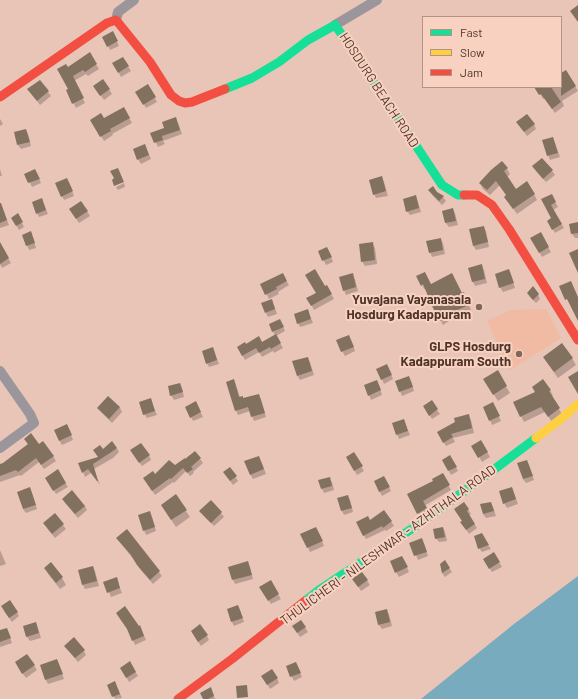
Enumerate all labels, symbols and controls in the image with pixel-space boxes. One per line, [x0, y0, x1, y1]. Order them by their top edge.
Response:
legend [422, 16, 562, 88]
text: Fast [460, 25, 483, 39]
street label: HOSDURG BEACH ROAD [336, 30, 422, 150]
text: Slow [460, 45, 485, 59]
text: Jam [460, 65, 483, 79]
place label: Yuvajana Vayanasala Hosdurg Kadappuram [346, 292, 471, 323]
marker: Yuvajana Vayanasala Hosdurg Kadappuram [474, 302, 484, 312]
place label: GLPS Hosdurg Kadappuram South [401, 339, 511, 370]
marker: GLPS Hosdurg Kadappuram South [514, 349, 524, 359]
street label: THULICHERI - NILESHWAR - AZHITHALA ROAD [277, 462, 499, 628]

